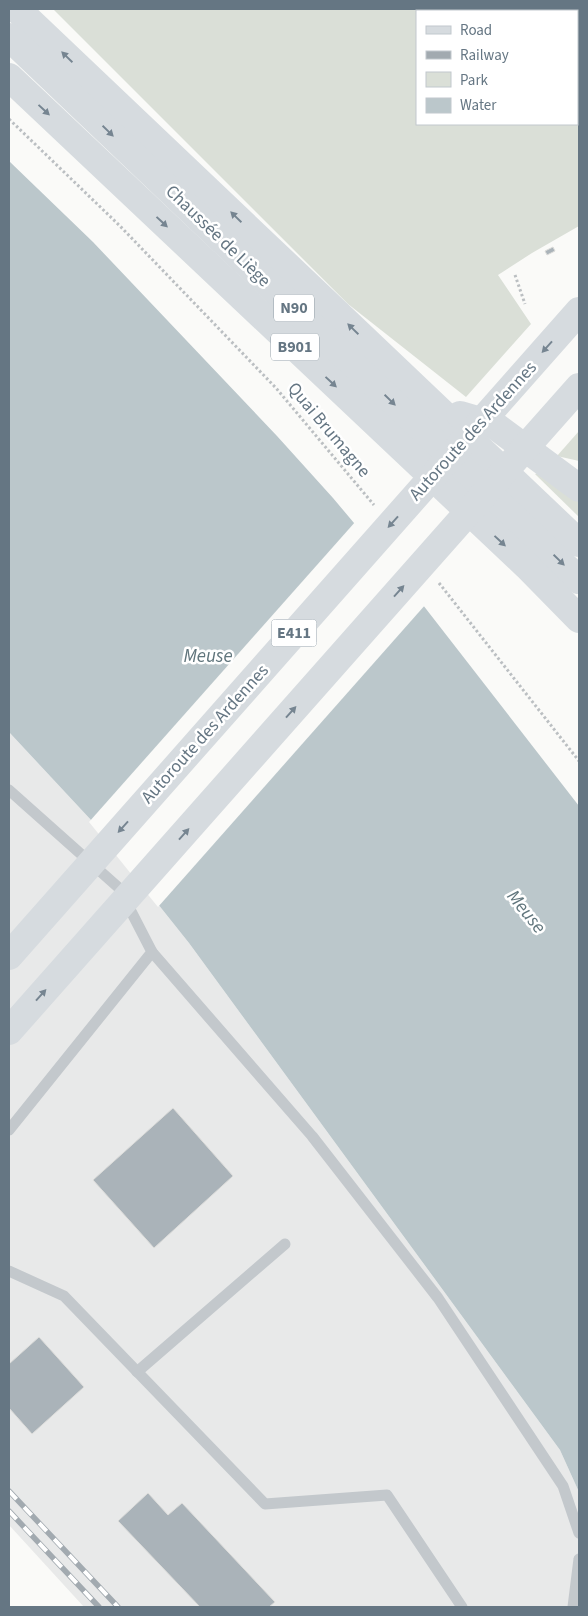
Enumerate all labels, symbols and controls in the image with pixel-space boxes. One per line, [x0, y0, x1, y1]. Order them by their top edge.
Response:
legend [416, 10, 578, 125]
text: Road [460, 20, 492, 41]
text: Railway [460, 45, 509, 66]
one-way arrow [61, 51, 73, 63]
text: Park [460, 70, 489, 91]
text: Water [460, 95, 497, 116]
one-way arrow [38, 104, 50, 116]
one-way arrow [101, 125, 113, 137]
street label: Chaussée de Liège [160, 179, 276, 293]
one-way arrow [230, 211, 242, 223]
one-way arrow [156, 216, 168, 228]
road number: N90 [274, 294, 314, 322]
one-way arrow [348, 323, 360, 335]
road number: B901 [271, 334, 319, 361]
one-way arrow [541, 341, 553, 353]
street label: Autoroute des Ardennes [403, 356, 543, 506]
one-way arrow [325, 376, 337, 388]
street label: Quai Brumagne [282, 377, 376, 483]
one-way arrow [384, 394, 396, 406]
one-way arrow [387, 515, 399, 527]
one-way arrow [494, 535, 506, 547]
one-way arrow [553, 554, 565, 566]
one-way arrow [393, 585, 405, 597]
road number: E411 [272, 620, 316, 646]
water label: Meuse [183, 643, 233, 670]
street label: Autoroute des Ardennes [135, 659, 275, 809]
one-way arrow [286, 706, 297, 719]
one-way arrow [117, 820, 129, 832]
one-way arrow [178, 828, 189, 841]
water label: Meuse [500, 884, 552, 940]
one-way arrow [35, 989, 46, 1001]

